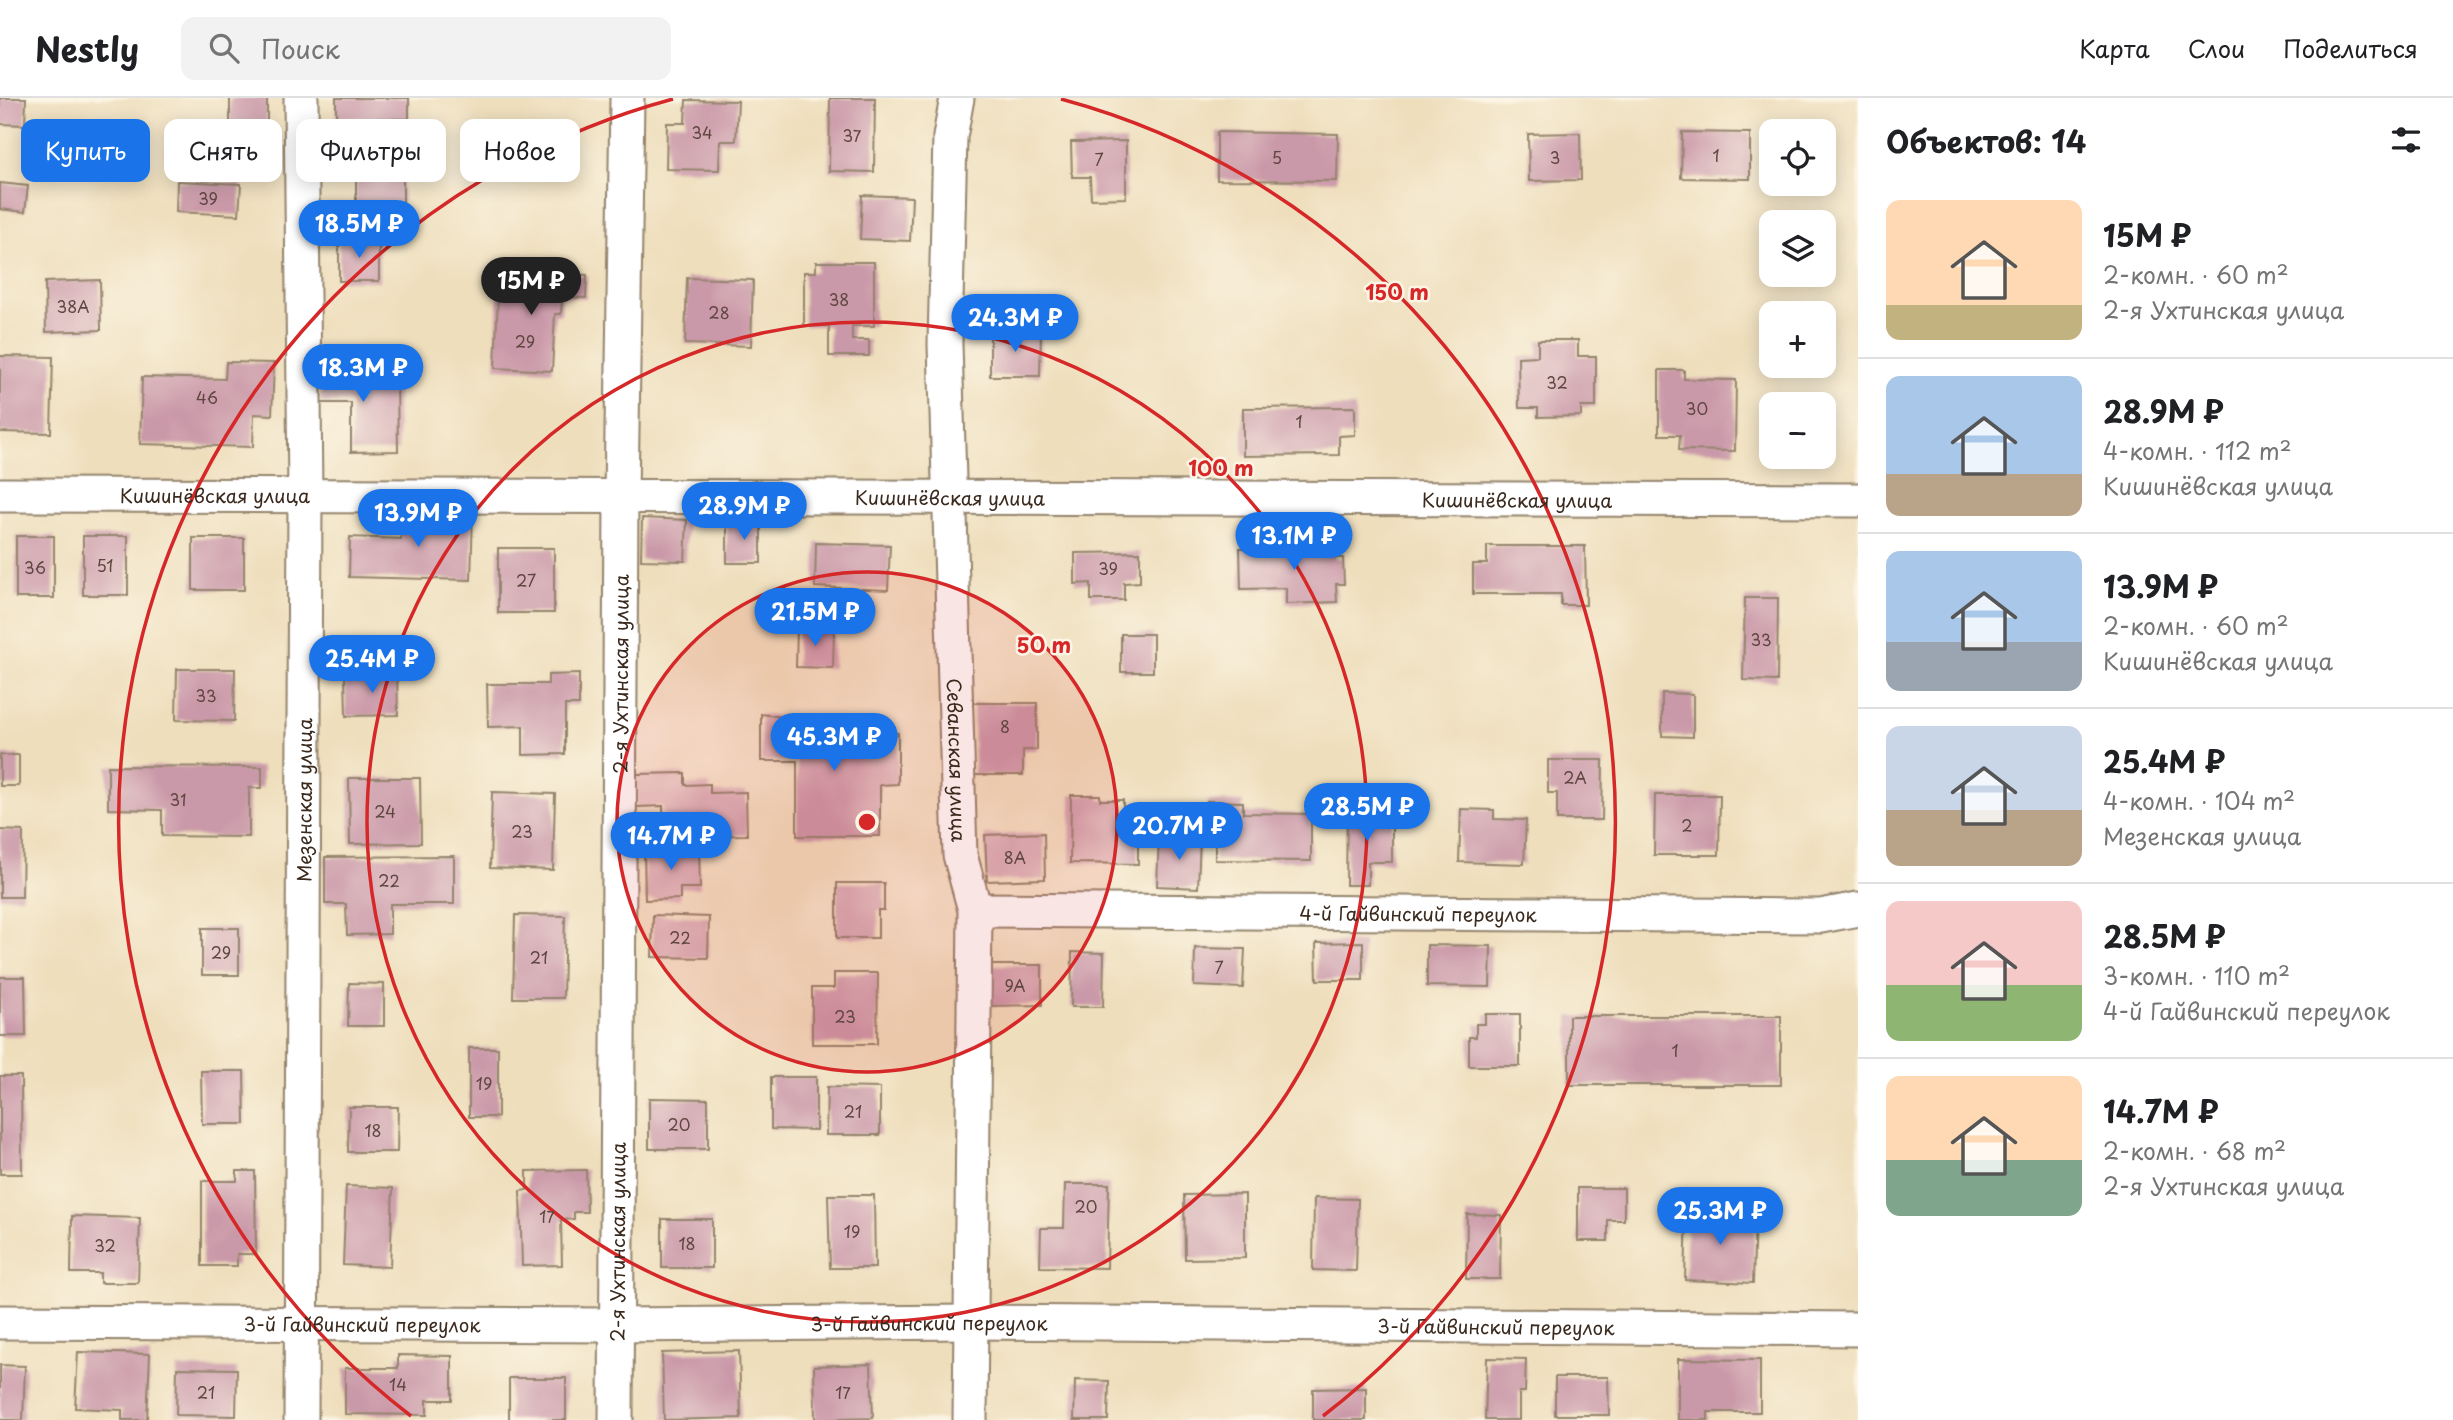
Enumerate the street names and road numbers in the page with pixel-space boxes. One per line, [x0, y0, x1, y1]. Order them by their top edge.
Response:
street label: Кишинёвская улица [120, 481, 310, 509]
street label: Кишинёвская улица [855, 483, 1045, 512]
street label: Кишинёвская улица [1422, 485, 1612, 514]
street label: 2-я Ухтинская улица [606, 574, 635, 774]
street label: Севанская улица [941, 678, 974, 842]
street label: Мезенская улица [289, 718, 318, 882]
street label: 4-й Гайвинский переулок [1299, 898, 1537, 928]
street label: 2-я Ухтинская улица [602, 1142, 632, 1342]
street label: 3-й Гайвинский переулок [810, 1308, 1048, 1337]
street label: 3-й Гайвинский переулок [243, 1309, 481, 1338]
street label: 3-й Гайвинский переулок [1377, 1311, 1615, 1341]

